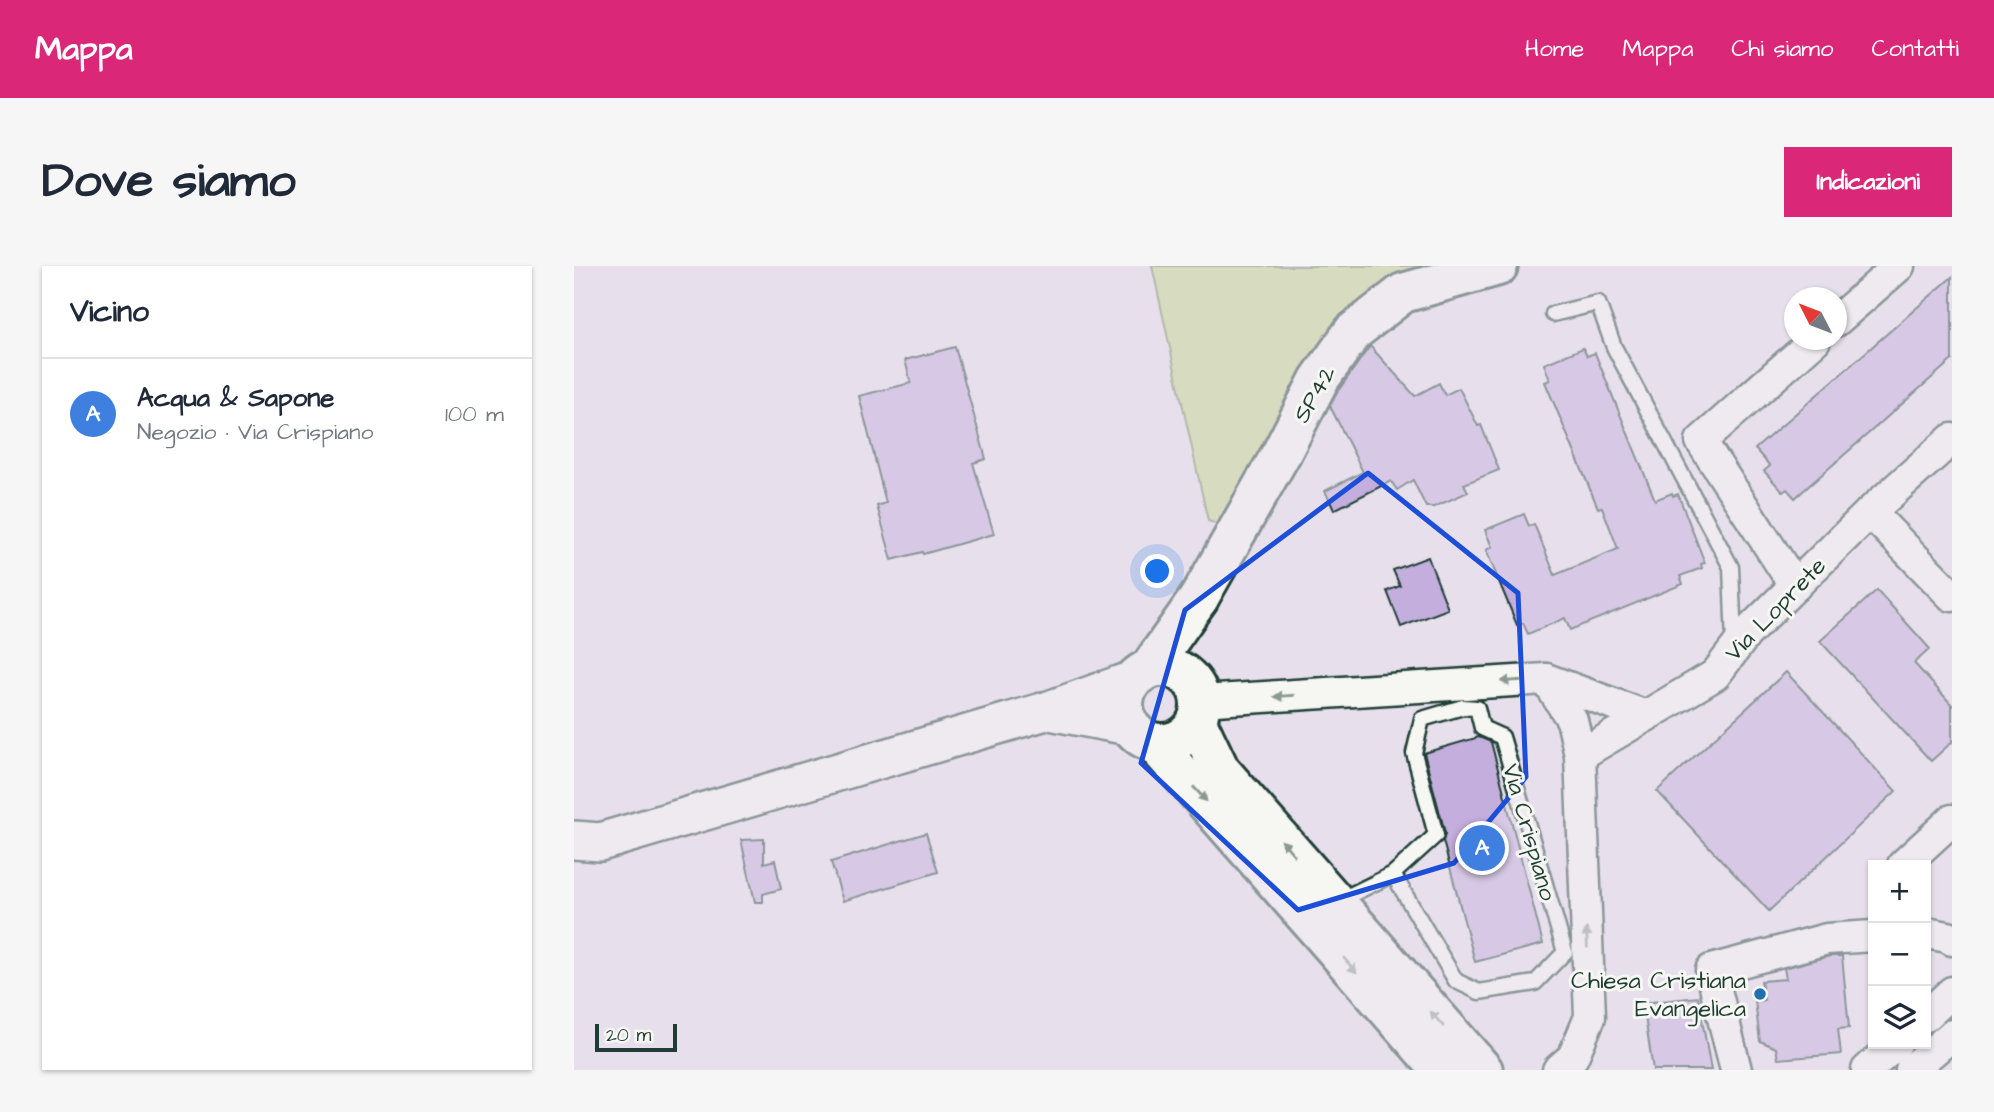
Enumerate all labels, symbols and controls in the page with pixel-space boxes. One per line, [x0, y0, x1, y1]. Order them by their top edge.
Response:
text: Mappa [35, 26, 133, 72]
text: Home [1525, 32, 1584, 66]
text: Mappa [1622, 32, 1693, 66]
text: Chi siamo [1731, 32, 1834, 66]
text: Contatti [1872, 32, 1959, 66]
button: Indicazioni [1784, 147, 1952, 217]
text: Dove siamo [42, 148, 296, 216]
north arrow [1784, 287, 1847, 350]
text: Vicino [70, 291, 149, 333]
street label: SP42 [1285, 359, 1345, 429]
text: Acqua & Sapone [137, 380, 334, 416]
text: A [86, 398, 100, 430]
text: 100 m [445, 398, 504, 430]
text: Negozio · Via Crispiano [137, 416, 373, 448]
street label: Via Loprete [1717, 550, 1834, 669]
your location [1140, 554, 1174, 588]
one-way arrow [1500, 676, 1522, 687]
one-way arrow [1273, 691, 1295, 702]
street label: Via Crispiano [1493, 760, 1565, 905]
one-way arrow [1192, 785, 1208, 803]
pin: A [1459, 822, 1505, 874]
one-way arrow [1280, 840, 1296, 857]
map controls [1868, 860, 1931, 1049]
button: + [1868, 860, 1931, 923]
button: − [1868, 923, 1931, 986]
one-way arrow [1582, 927, 1593, 949]
one-way arrow [1342, 956, 1358, 974]
place label: Chiesa Cristiana Evangelica [1571, 964, 1746, 1027]
marker: Chiesa Cristiana Evangelica [1752, 986, 1768, 1002]
button: layers [1868, 986, 1931, 1049]
one-way arrow [1430, 1011, 1445, 1028]
scale bar [595, 1021, 677, 1053]
text: 20 m [606, 1022, 651, 1049]

